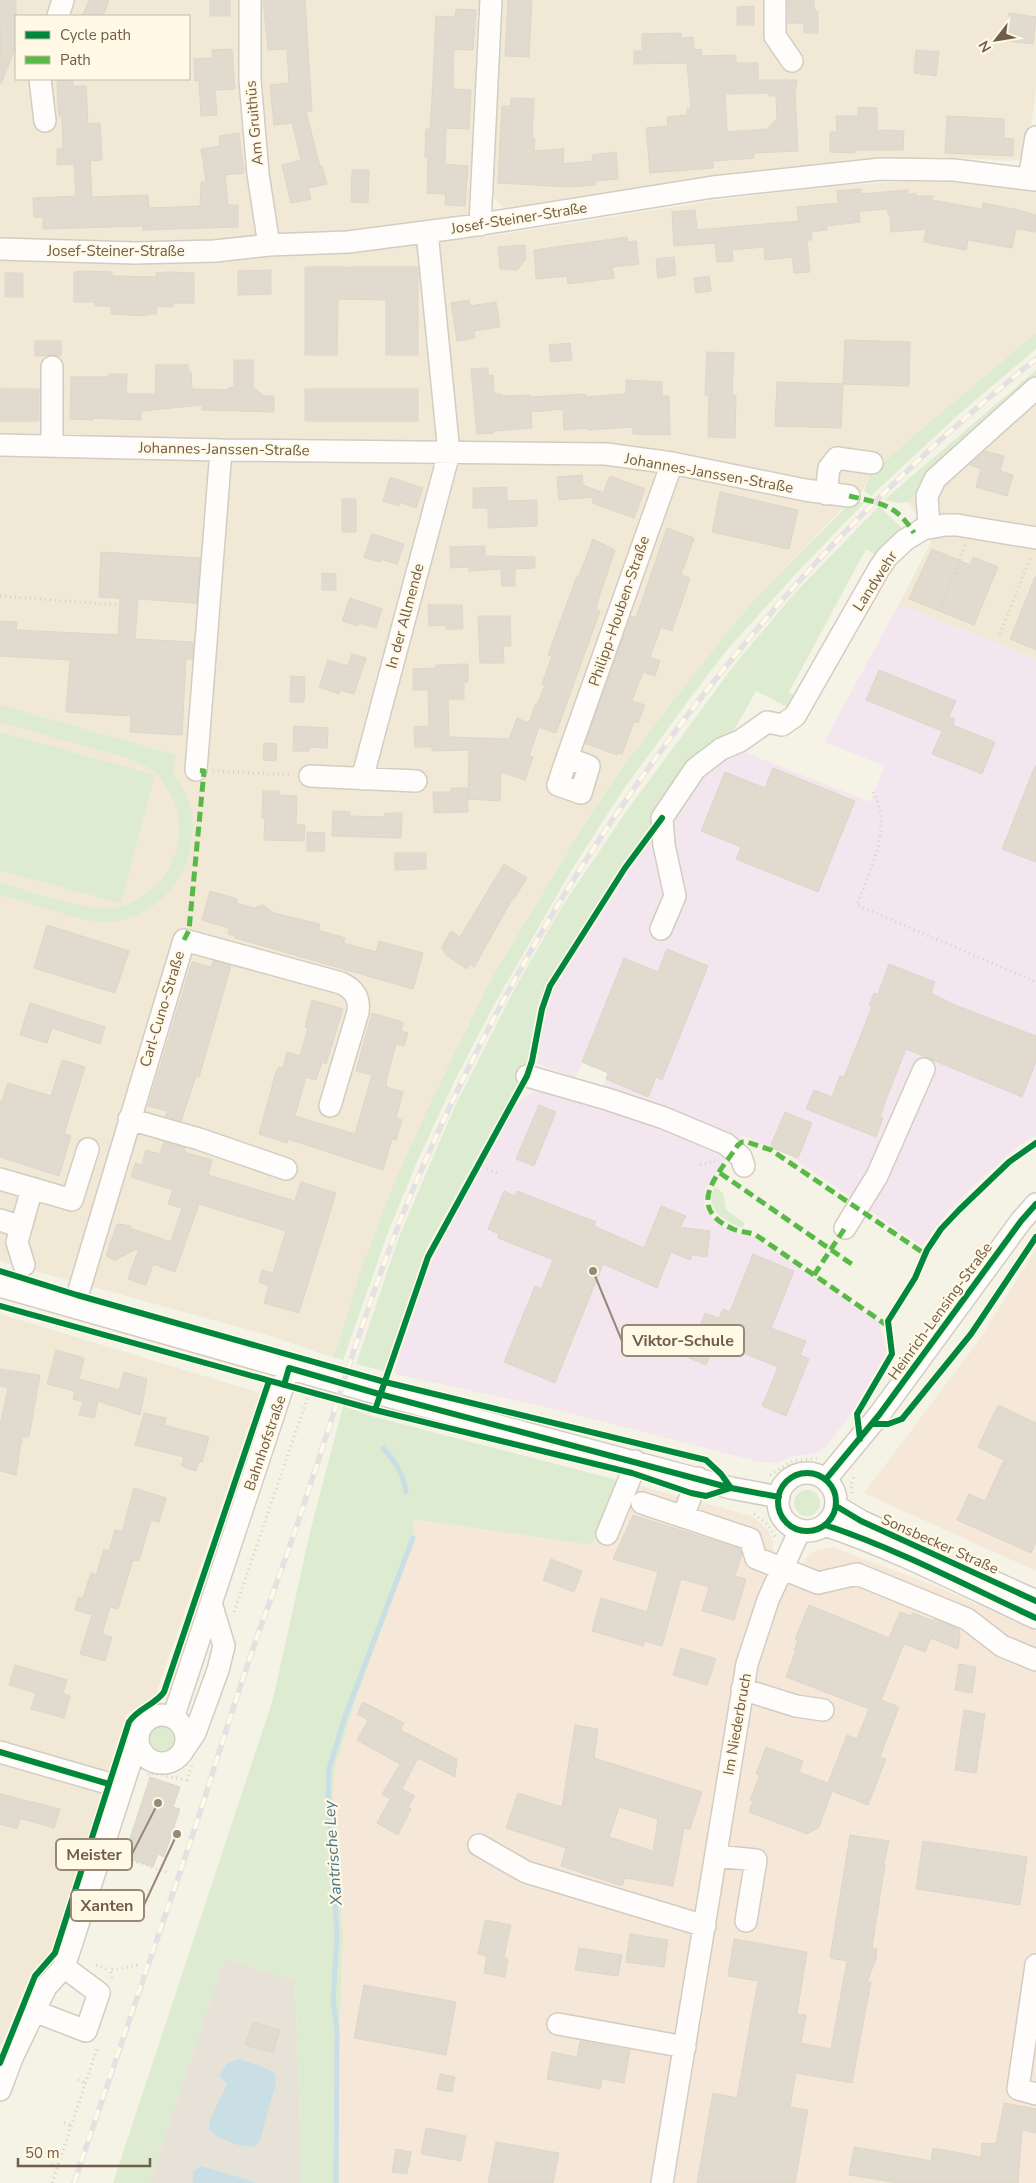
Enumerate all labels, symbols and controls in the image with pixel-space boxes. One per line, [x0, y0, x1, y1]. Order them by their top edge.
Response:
legend [15, 15, 190, 80]
north arrow [971, 15, 1021, 65]
text: Cycle path [60, 25, 131, 45]
text: N [974, 37, 996, 56]
text: Path [60, 50, 91, 70]
street label: Am Gruithüs [240, 80, 268, 166]
street label: Josef-Steiner-Straße [448, 197, 589, 239]
street label: Josef-Steiner-Straße [46, 241, 185, 261]
street label: Johannes-Janssen-Straße [137, 437, 310, 460]
street label: Johannes-Janssen-Straße [622, 448, 795, 498]
street label: Philipp-Houben-Straße [584, 533, 654, 689]
street label: Landwehr [848, 547, 902, 615]
street label: In der Allmende [381, 561, 429, 671]
street label: Carl-Cuno-Straße [135, 949, 189, 1069]
street label: Heinrich-Lensing-Straße [883, 1238, 997, 1384]
callout: Viktor-Schule [622, 1325, 744, 1356]
text: Viktor-Schule [631, 1330, 734, 1352]
street label: Bahnhofstraße [239, 1393, 291, 1493]
street label: Sonsbecker Straße [878, 1509, 1002, 1579]
street label: Im Niederbruch [718, 1671, 756, 1777]
water label: Xantrische Ley [318, 1799, 348, 1907]
callout: Meister [56, 1839, 132, 1870]
text: Meister [66, 1844, 122, 1866]
callout: Xanten [71, 1890, 144, 1921]
text: Xanten [80, 1895, 133, 1917]
scale bar [18, 2136, 150, 2168]
text: 50 m [25, 2143, 60, 2163]

